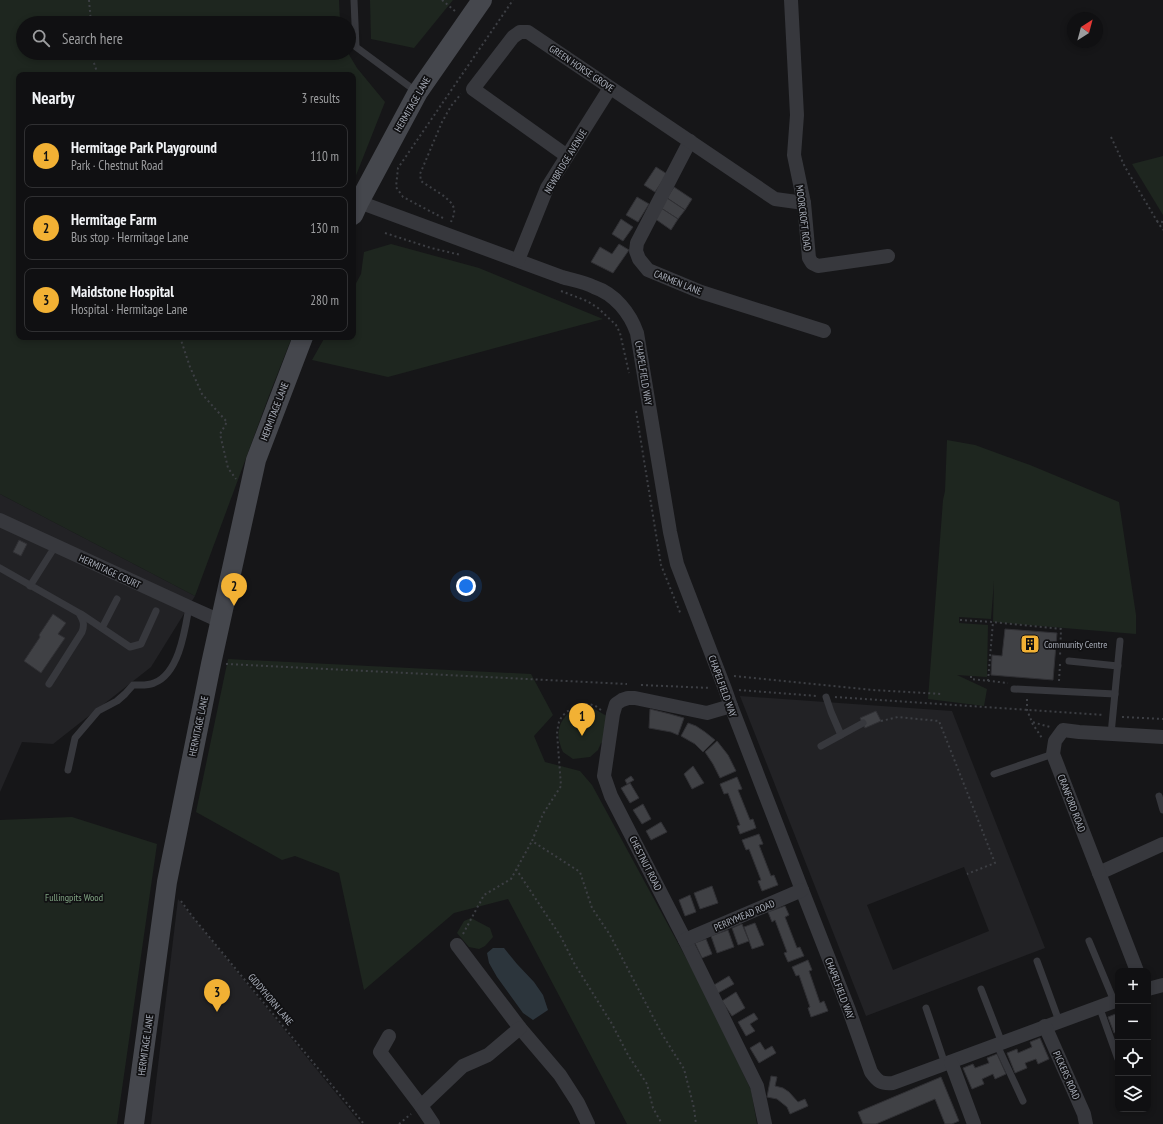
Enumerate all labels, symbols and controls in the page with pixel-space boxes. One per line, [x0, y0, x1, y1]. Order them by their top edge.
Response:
north arrow [1067, 12, 1103, 48]
search box [16, 16, 356, 60]
icon: search [30, 27, 52, 49]
text: Search here [62, 29, 123, 48]
street label: GREEN HORSE GROVE [547, 42, 617, 95]
street label: HERMITAGE LANE [391, 74, 433, 134]
text: Nearby [32, 87, 75, 109]
text: 3 results [301, 90, 340, 107]
street label: NEWBRIDGE AVENUE [541, 127, 590, 196]
text: Hermitage Park Playground [71, 138, 217, 157]
text: 1 [43, 148, 49, 165]
text: 110 m [310, 148, 339, 165]
text: Park · Chestnut Road [71, 157, 163, 174]
street label: MOORCROFT ROAD [793, 184, 814, 252]
text: Hermitage Farm [71, 210, 157, 229]
text: 2 [43, 220, 49, 237]
text: 130 m [310, 220, 339, 237]
text: Bus stop · Hermitage Lane [71, 229, 189, 246]
street label: CARMEN LANE [652, 267, 704, 298]
text: Maidstone Hospital [71, 282, 174, 301]
text: 3 [43, 292, 49, 309]
text: 280 m [310, 292, 339, 309]
text: Hospital · Hermitage Lane [71, 301, 188, 318]
street label: CHAPELFIELD WAY [632, 340, 655, 407]
street label: HERMITAGE LANE [257, 380, 292, 442]
street label: HERMITAGE COURT [77, 551, 143, 592]
pin: 2 [221, 573, 247, 606]
your location [456, 576, 476, 596]
building icon: Community Centre [1019, 633, 1041, 655]
place label: Community Centre [1044, 638, 1107, 651]
street label: CHAPELFIELD WAY [705, 653, 740, 719]
street label: HERMITAGE LANE [186, 695, 211, 758]
pin: 1 [569, 703, 595, 736]
street label: CRANFORD ROAD [1055, 772, 1089, 834]
street label: CHESTNUT ROAD [626, 834, 665, 893]
park label: Fullingpits Wood [45, 891, 103, 904]
street label: PERRYMEAD ROAD [712, 897, 777, 934]
street label: CHAPELFIELD WAY [822, 956, 857, 1021]
map controls [1115, 968, 1151, 1112]
button: + [1115, 968, 1151, 1004]
street label: GIDDYHORN LANE [245, 971, 296, 1028]
pin: 3 [204, 979, 230, 1012]
button: − [1115, 1004, 1151, 1040]
street label: HERMITAGE LANE [135, 1014, 156, 1076]
button: locate [1115, 1040, 1151, 1076]
street label: PICKERS ROAD [1050, 1049, 1083, 1101]
button: layers [1115, 1076, 1151, 1112]

